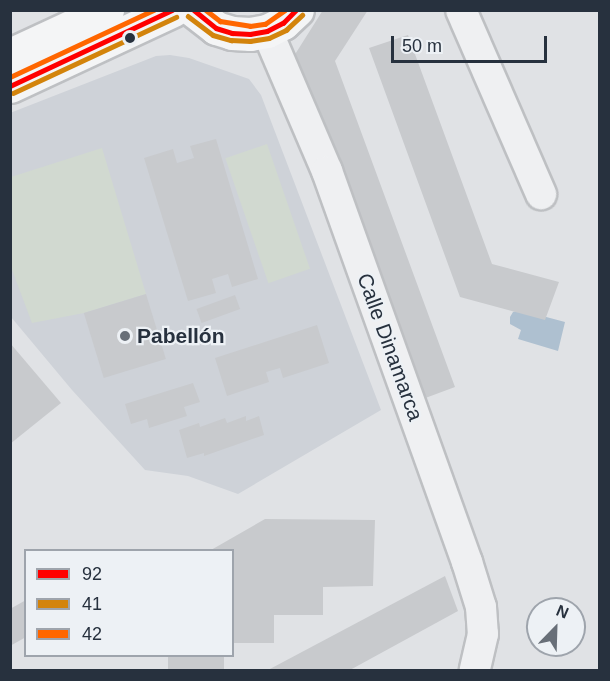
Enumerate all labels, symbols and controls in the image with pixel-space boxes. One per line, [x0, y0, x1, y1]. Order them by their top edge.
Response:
scale bar [394, 24, 550, 62]
unlabelled marker [124, 32, 136, 44]
text: 50 m [402, 36, 442, 56]
street label: Calle Dinamarca [352, 270, 428, 424]
place label: Pabellón [137, 323, 225, 349]
marker: Pabellón [118, 329, 132, 343]
legend [24, 549, 234, 657]
text: 92 [82, 564, 102, 584]
text: 41 [82, 594, 102, 614]
north arrow [526, 597, 586, 657]
text: N [554, 602, 571, 622]
text: 42 [82, 624, 102, 644]

